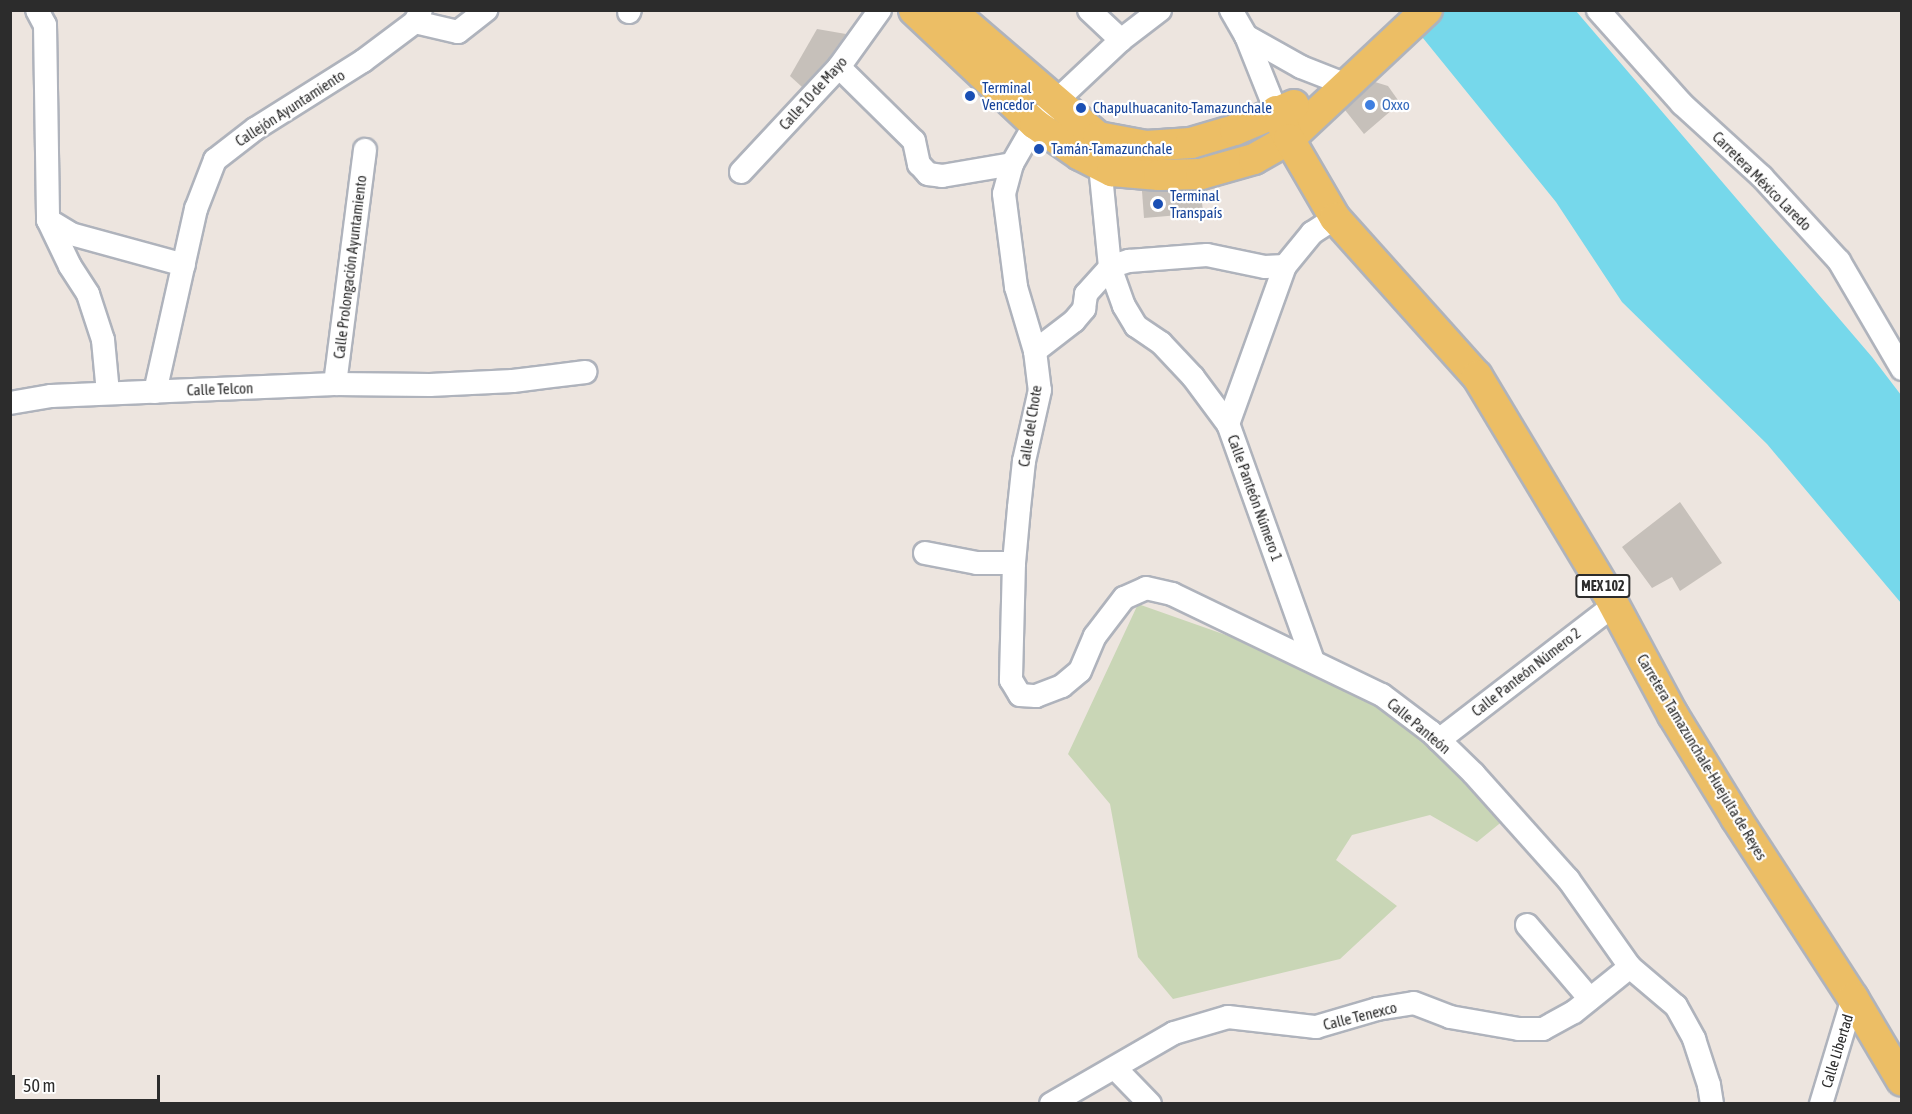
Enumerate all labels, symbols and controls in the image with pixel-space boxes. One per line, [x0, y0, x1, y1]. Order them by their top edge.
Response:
street label: Calle 10 de Mayo [775, 53, 851, 133]
street label: Callejón Ayuntamiento [232, 66, 348, 150]
place label: Terminal Vencedor [982, 78, 1034, 113]
marker: Terminal Vencedor [963, 89, 977, 103]
place label: Oxxo [1382, 96, 1410, 114]
marker: Oxxo [1363, 98, 1377, 112]
place label: Chapulhuacanito-Tamazunchale [1093, 99, 1272, 117]
marker: Chapulhuacanito-Tamazunchale [1074, 101, 1088, 115]
street label: Carretera México Laredo [1709, 128, 1815, 234]
place label: Tamán-Tamazunchale [1051, 140, 1172, 158]
marker: Tamán-Tamazunchale [1032, 142, 1046, 156]
street label: Calle Prolongación Ayuntamiento [330, 174, 370, 360]
place label: Terminal Transpaís [1170, 186, 1222, 221]
marker: Terminal Transpaís [1151, 197, 1165, 211]
street label: Calle Telcon [186, 379, 254, 399]
street label: Calle del Chote [1015, 384, 1045, 468]
street label: Calle Panteón Número 1 [1224, 432, 1286, 564]
road number: MEX 102 [1574, 575, 1632, 597]
street label: Calle Panteón Número 2 [1468, 624, 1584, 720]
street label: Carretera Tamazunchale-Huejulta de Reyes [1633, 651, 1771, 863]
street label: Calle Panteón [1384, 694, 1454, 758]
street label: Calle Tenexco [1321, 998, 1399, 1034]
street label: Calle Libertad [1817, 1012, 1857, 1090]
scale bar [15, 1063, 164, 1101]
text: 50 m [23, 1075, 55, 1096]

